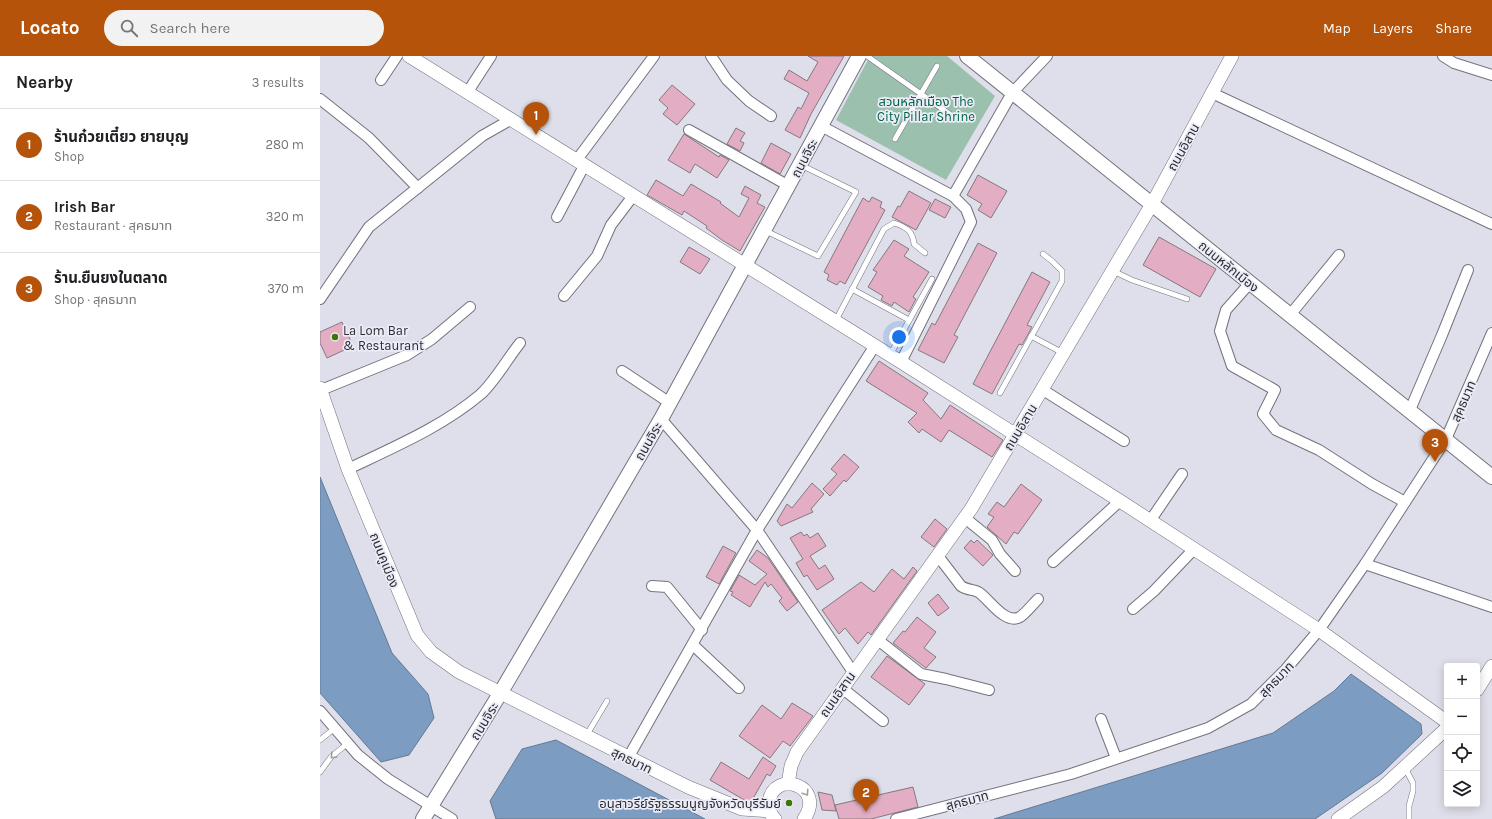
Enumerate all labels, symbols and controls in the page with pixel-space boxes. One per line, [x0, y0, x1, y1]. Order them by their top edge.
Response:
search box [104, 10, 384, 46]
text: Locato [20, 17, 80, 39]
icon: search [118, 17, 140, 39]
text: Search here [150, 19, 230, 37]
text: Map [1323, 20, 1351, 37]
text: Layers [1373, 20, 1413, 37]
text: Share [1435, 20, 1472, 37]
text: Nearby [16, 72, 73, 92]
text: 3 results [252, 75, 304, 90]
park label: สวนหลักเมือง The City Pillar Shrine [877, 94, 975, 124]
pin: 1 [523, 102, 549, 135]
street label: ถนนอิสาน [1164, 121, 1203, 174]
text: ร้านก๋วยเตี๋ยว ยายบุญ [54, 128, 189, 146]
street label: ถนนจิระ [788, 136, 821, 180]
text: 1 [27, 137, 31, 152]
text: 280 m [266, 137, 304, 152]
text: Shop [54, 149, 84, 164]
text: Irish Bar [54, 198, 115, 216]
text: 2 [25, 209, 33, 224]
text: 320 m [266, 209, 304, 224]
text: Restaurant · สุคธมาท [54, 218, 172, 233]
street label: ถนนหลักเมือง [1196, 238, 1262, 295]
text: ร้าน.ยืนยงในตลาด [54, 269, 168, 287]
text: 3 [25, 281, 33, 296]
text: 370 m [267, 281, 304, 296]
text: Shop · สุคธมาท [54, 292, 137, 307]
place label: La Lom Bar & Restaurant [343, 323, 424, 353]
your location [889, 327, 909, 347]
marker: La Lom Bar & Restaurant [330, 332, 340, 342]
street label: สุคธมาท [1448, 378, 1479, 424]
street label: ถนนอิสาน [1001, 401, 1040, 453]
street label: ถนนจิระ [632, 420, 665, 463]
pin: 3 [1422, 429, 1448, 462]
street label: ถนนคูเมือง [367, 530, 402, 590]
street label: สุคธมาท [1256, 658, 1297, 700]
map controls [1444, 663, 1480, 807]
button: + [1444, 663, 1480, 699]
street label: ถนนอิสาน [816, 669, 858, 720]
button: − [1444, 699, 1480, 735]
street label: ถนนจิระ [467, 700, 502, 743]
button: locate [1444, 735, 1480, 771]
street label: สุคธมาท [609, 744, 655, 777]
one-way arrow [330, 751, 337, 759]
button: layers [1444, 771, 1480, 807]
pin: 2 [853, 779, 879, 812]
street label: สุคธมาท [944, 788, 990, 813]
one-way arrow [801, 789, 808, 796]
place label: อนุสาวรีย์รัฐธรรมนูญจังหวัดบุรีรัมย์ [599, 796, 781, 811]
marker: อนุสาวรีย์รัฐธรรมนูญจังหวัดบุรีรัมย์ [784, 798, 794, 808]

